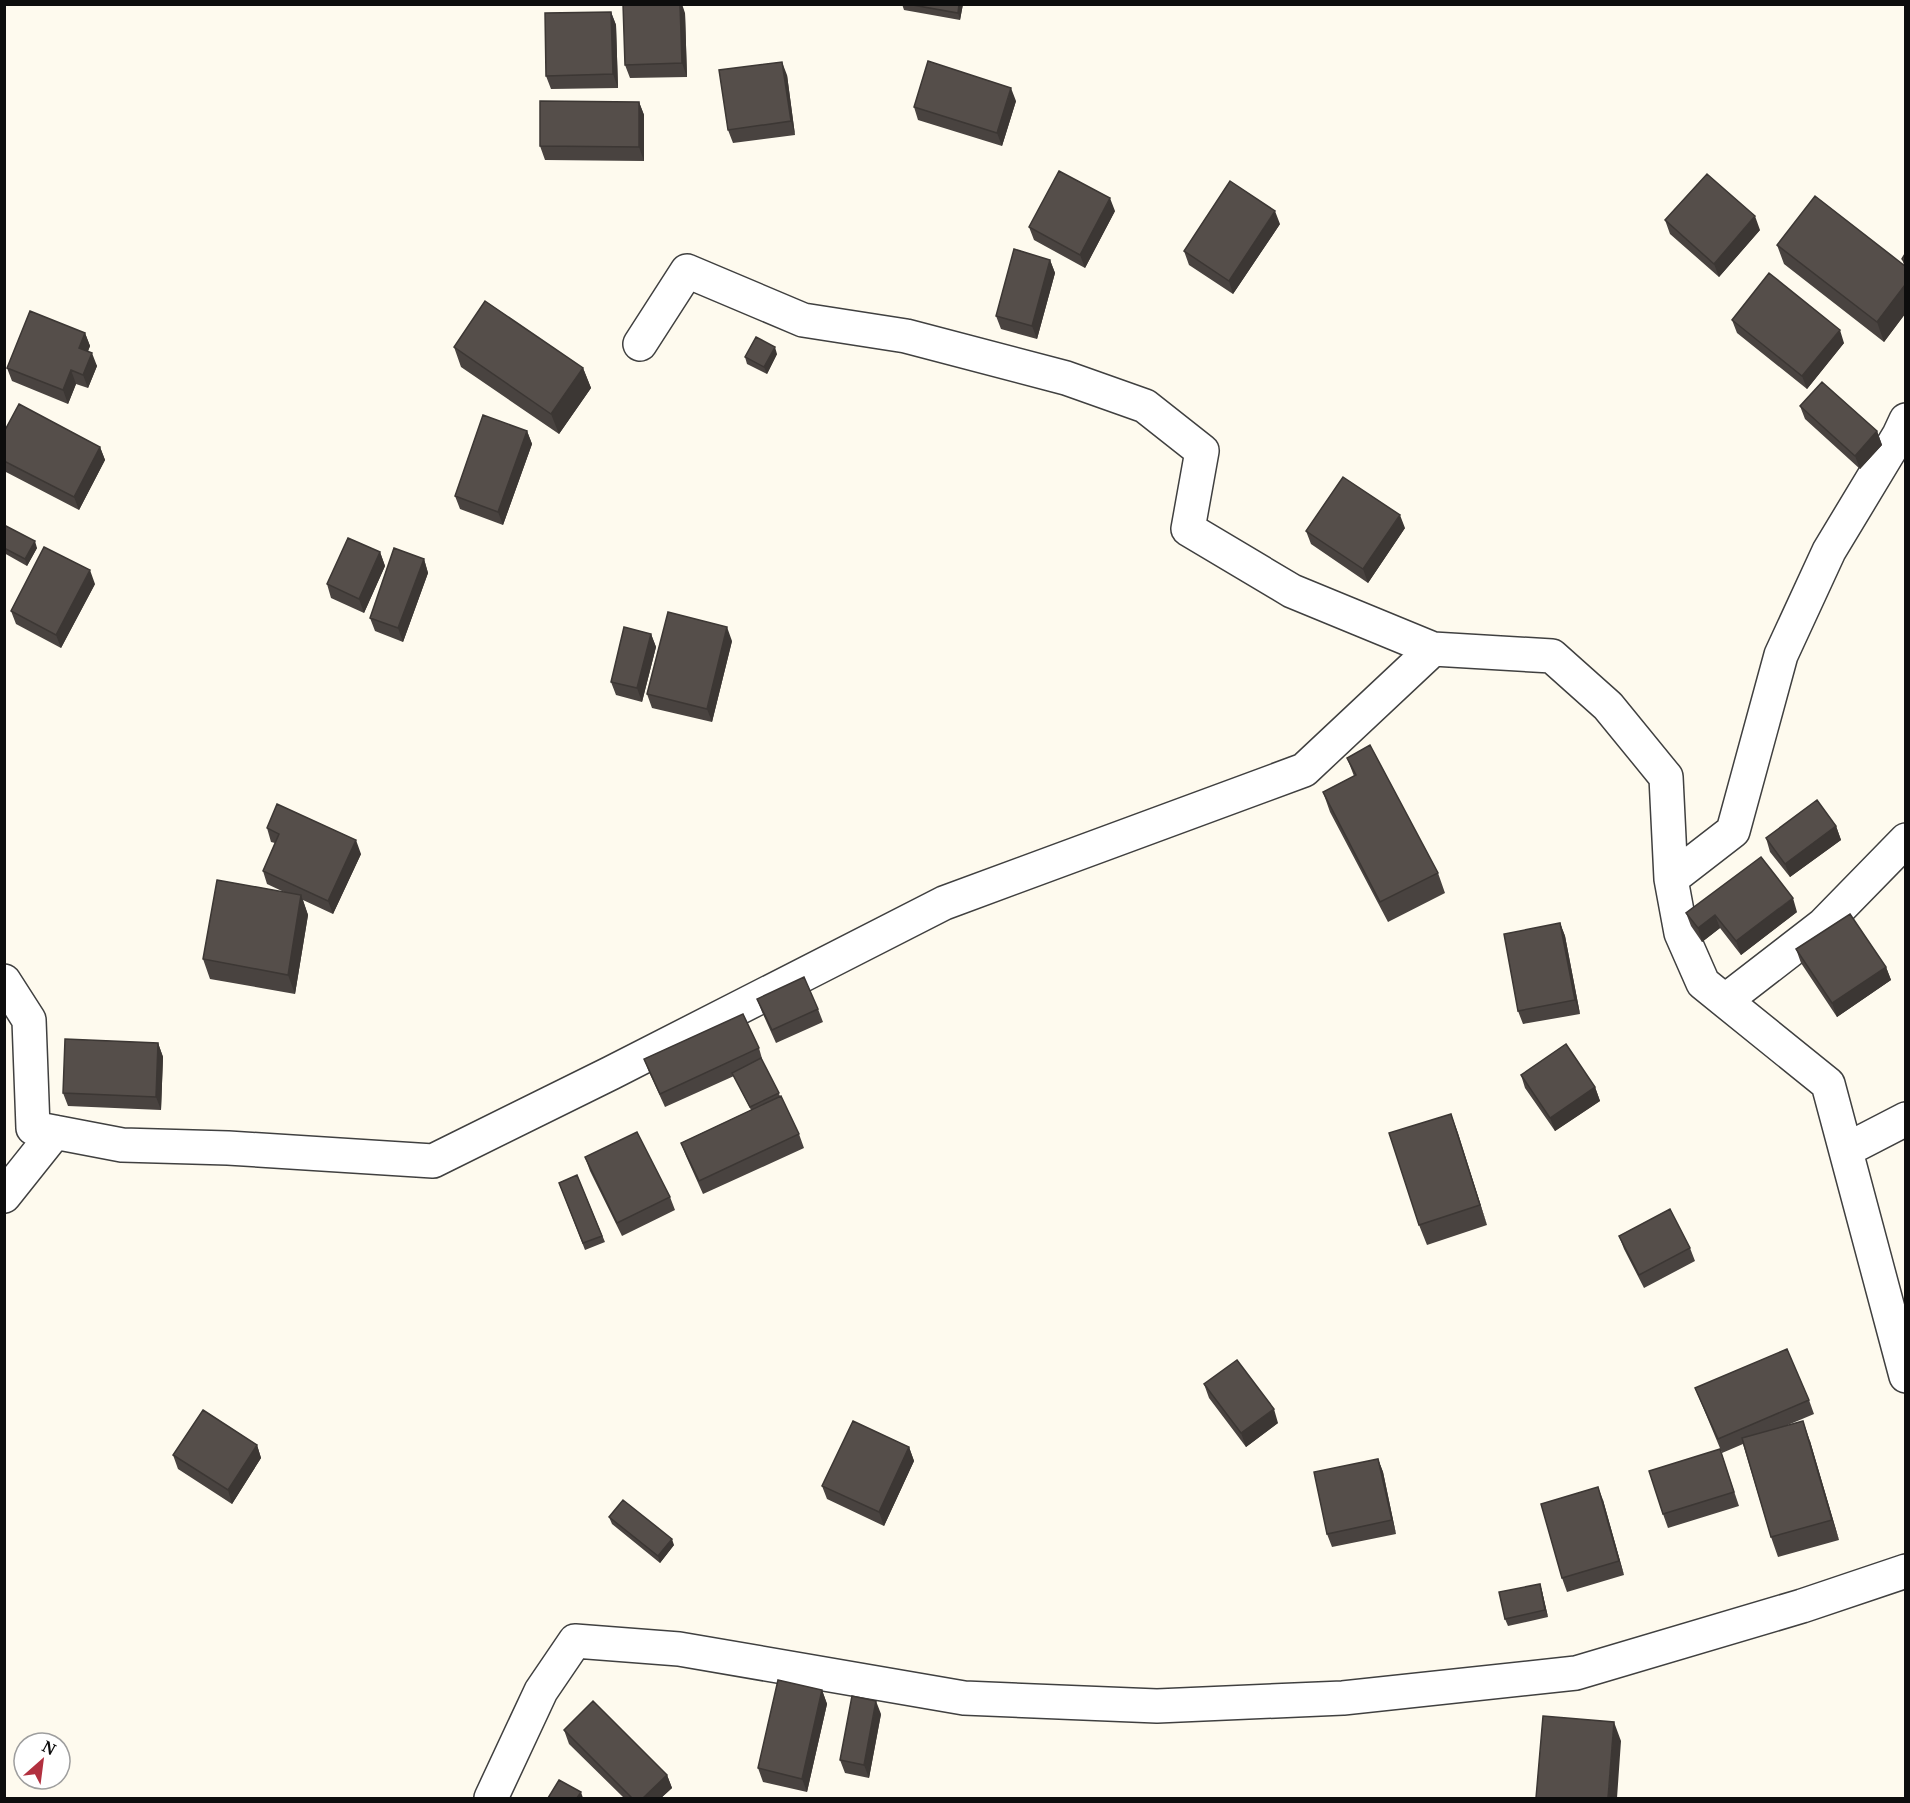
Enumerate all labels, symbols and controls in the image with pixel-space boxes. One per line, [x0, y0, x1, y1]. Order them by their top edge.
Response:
north arrow [12, 1731, 72, 1791]
text: N [38, 1735, 60, 1761]

